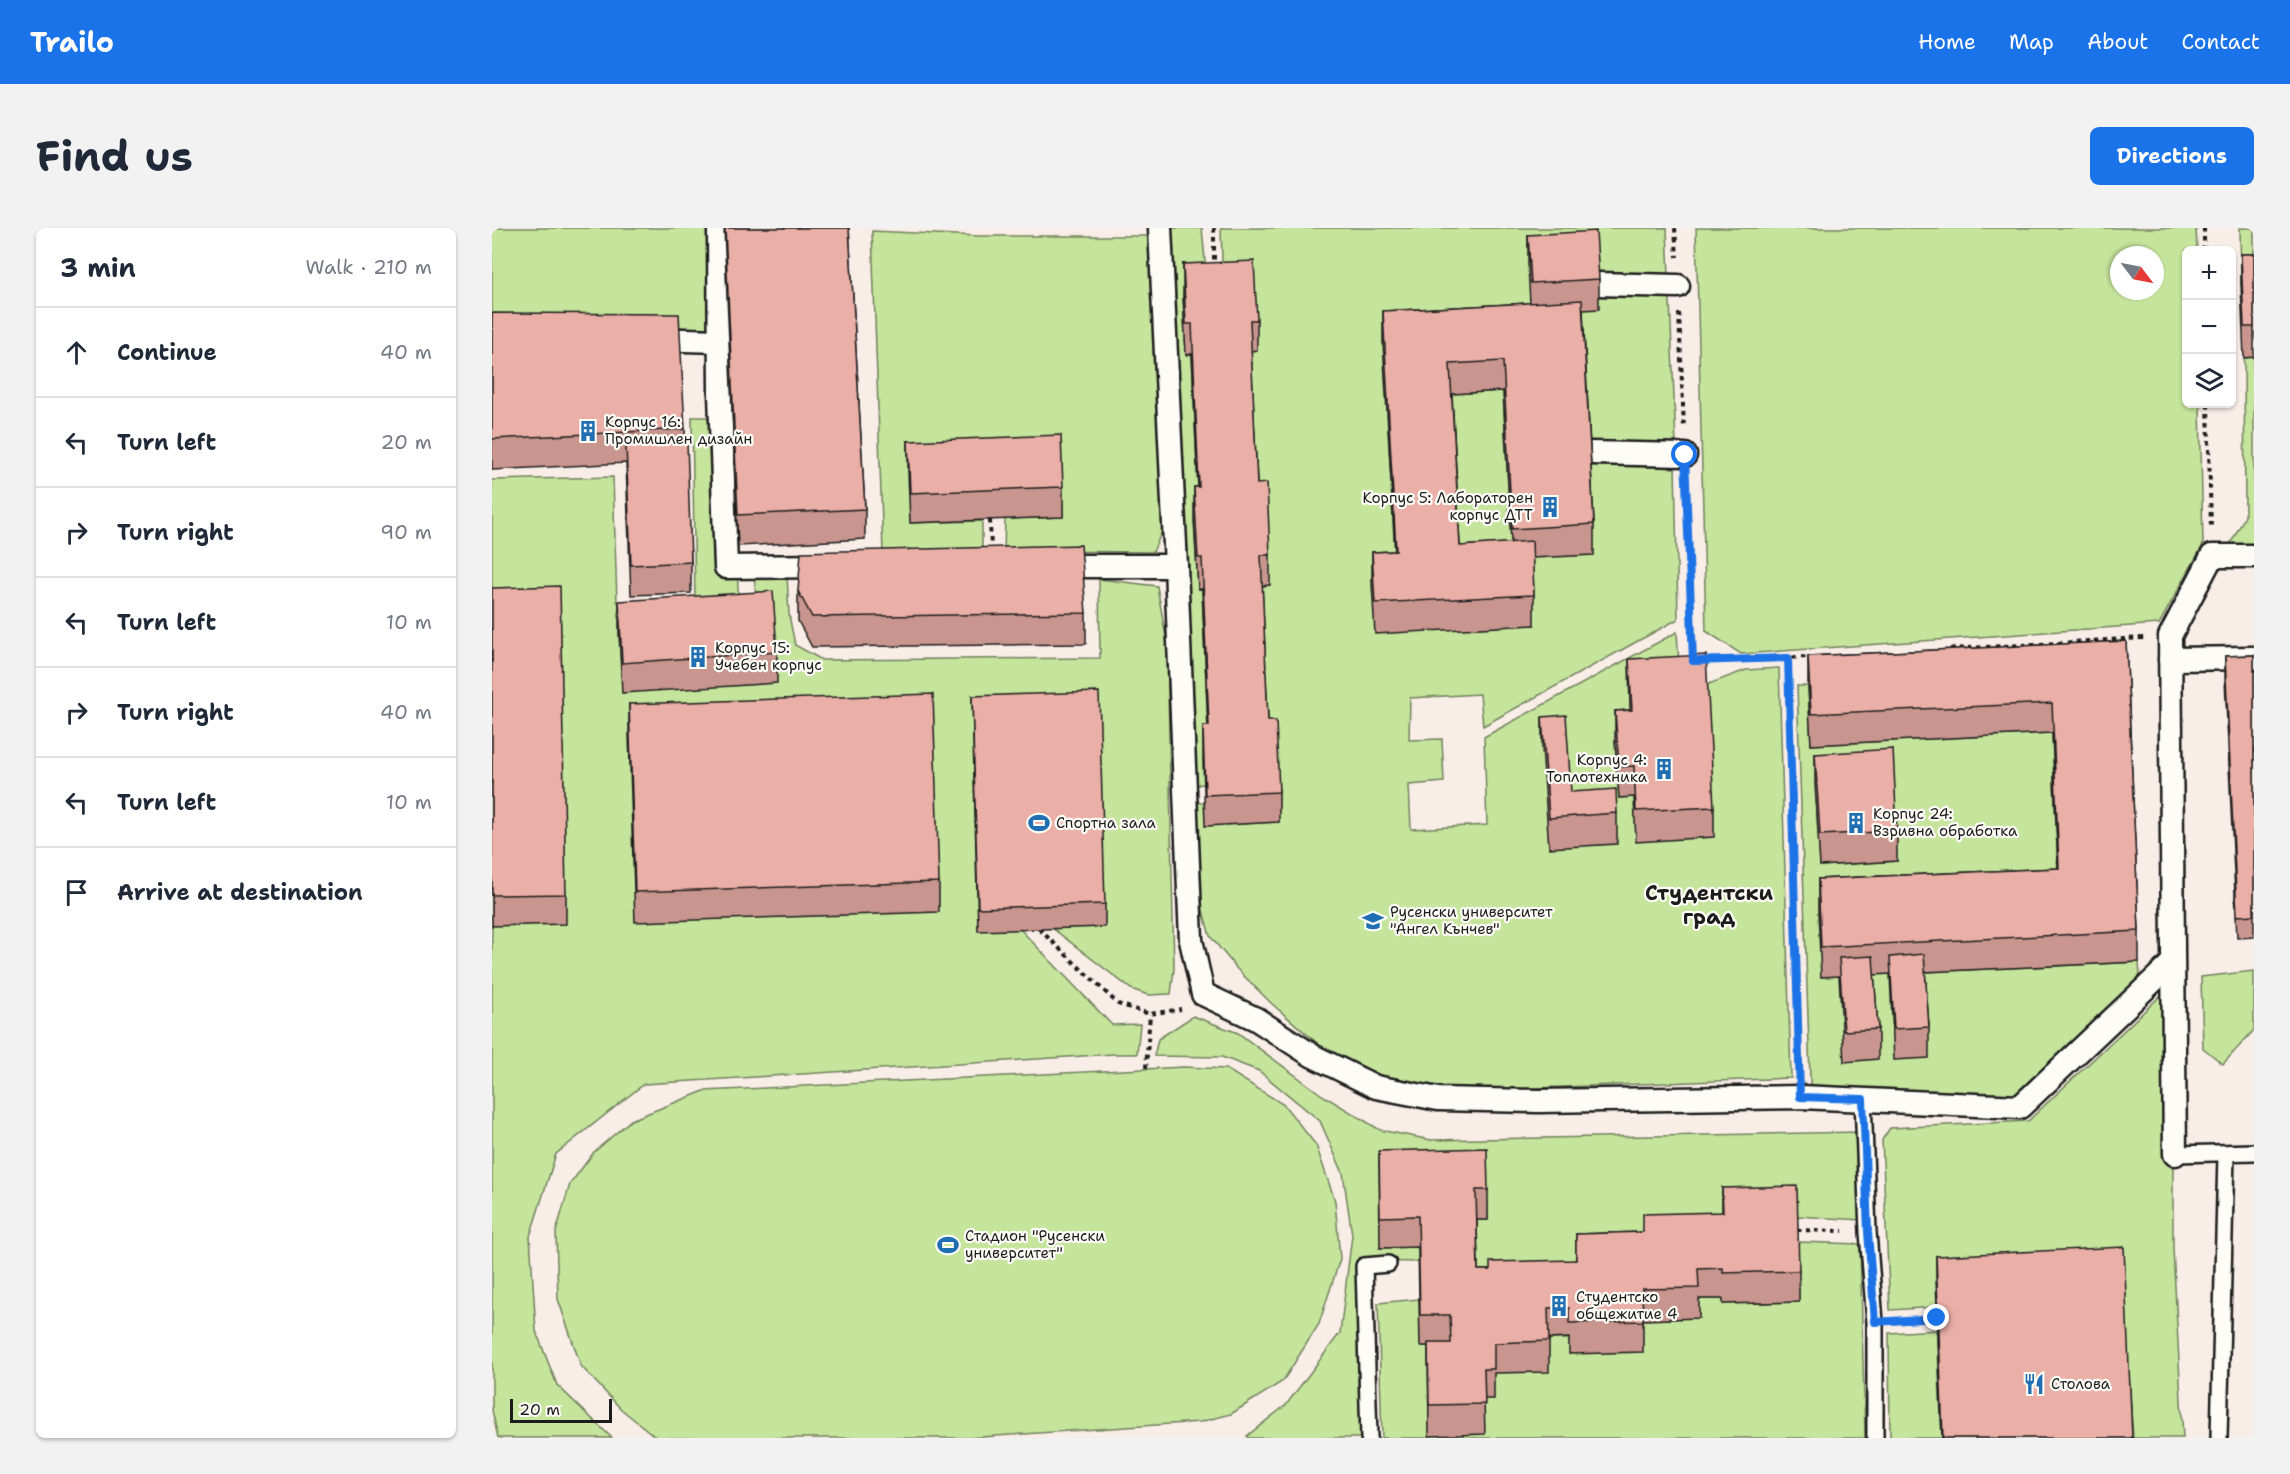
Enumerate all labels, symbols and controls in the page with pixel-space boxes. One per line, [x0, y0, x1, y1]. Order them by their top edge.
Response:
text: Trailo [30, 23, 114, 61]
text: Home [1918, 28, 1976, 56]
text: Map [2009, 28, 2054, 56]
text: About [2087, 28, 2148, 56]
text: Contact [2181, 28, 2260, 56]
button: Directions [2090, 127, 2254, 185]
text: Find us [36, 128, 193, 184]
north arrow [2110, 246, 2164, 300]
map controls [2182, 246, 2236, 408]
button: + [2182, 246, 2236, 300]
text: 3 min [60, 250, 136, 285]
text: Walk · 210 m [306, 254, 432, 280]
button: − [2182, 300, 2236, 354]
icon: ahead [60, 336, 93, 369]
text: Continue [117, 338, 217, 367]
text: 40 m [380, 339, 432, 365]
button: layers [2182, 354, 2236, 408]
place label: Корпус 16: Промишлен дизайн [605, 412, 752, 449]
building icon: Корпус 16: Промишлен дизайн [576, 419, 600, 443]
icon: left [60, 426, 93, 459]
text: Turn left [117, 428, 216, 457]
text: 20 m [381, 429, 432, 455]
route start [1671, 441, 1697, 467]
place label: Корпус 5: Лабораторен корпус ДТТ [1362, 488, 1533, 525]
building icon: Корпус 5: Лабораторен корпус ДТТ [1538, 495, 1562, 519]
icon: right [60, 516, 93, 549]
text: Turn right [117, 518, 234, 547]
text: 90 m [380, 519, 432, 545]
icon: left [60, 606, 93, 639]
text: Turn left [117, 608, 216, 637]
text: 10 m [386, 609, 432, 635]
place label: Корпус 15: Учебен корпус [715, 638, 822, 675]
building icon: Корпус 15: Учебен корпус [686, 645, 710, 669]
icon: right [60, 696, 93, 729]
text: Turn right [117, 698, 234, 727]
text: 40 m [380, 699, 432, 725]
place label: Корпус 4: Топлотехника [1546, 750, 1648, 787]
building icon: Корпус 4: Топлотехника [1652, 757, 1676, 781]
icon: left [60, 786, 93, 819]
text: Turn left [117, 788, 216, 817]
text: 10 m [386, 789, 432, 815]
place label: Корпус 24: Взривна обработка [1873, 804, 2018, 841]
sports icon: Спортна зала [1027, 811, 1051, 835]
building icon: Корпус 24: Взривна обработка [1844, 811, 1868, 835]
place label: Спортна зала [1056, 813, 1157, 833]
icon: arrive [60, 876, 93, 909]
text: Arrive at destination [117, 878, 363, 907]
district label: Студентски град [1645, 879, 1773, 931]
place label: Русенски университет "Ангел Кънчев" [1390, 902, 1553, 939]
school or university icon: Русенски университет "Ангел Кънчев" [1361, 909, 1385, 933]
place label: Стадион "Русенски университет" [965, 1226, 1105, 1263]
sports icon: Стадион "Русенски университет" [936, 1233, 960, 1257]
place label: Студентско общежитие 4 [1576, 1287, 1678, 1324]
building icon: Студентско общежитие 4 [1547, 1294, 1571, 1318]
route end [1923, 1304, 1949, 1330]
restaurant icon: Столова [2022, 1372, 2046, 1396]
place label: Столова [2051, 1374, 2111, 1394]
scale bar [510, 1396, 612, 1424]
text: 20 m [519, 1399, 560, 1420]

